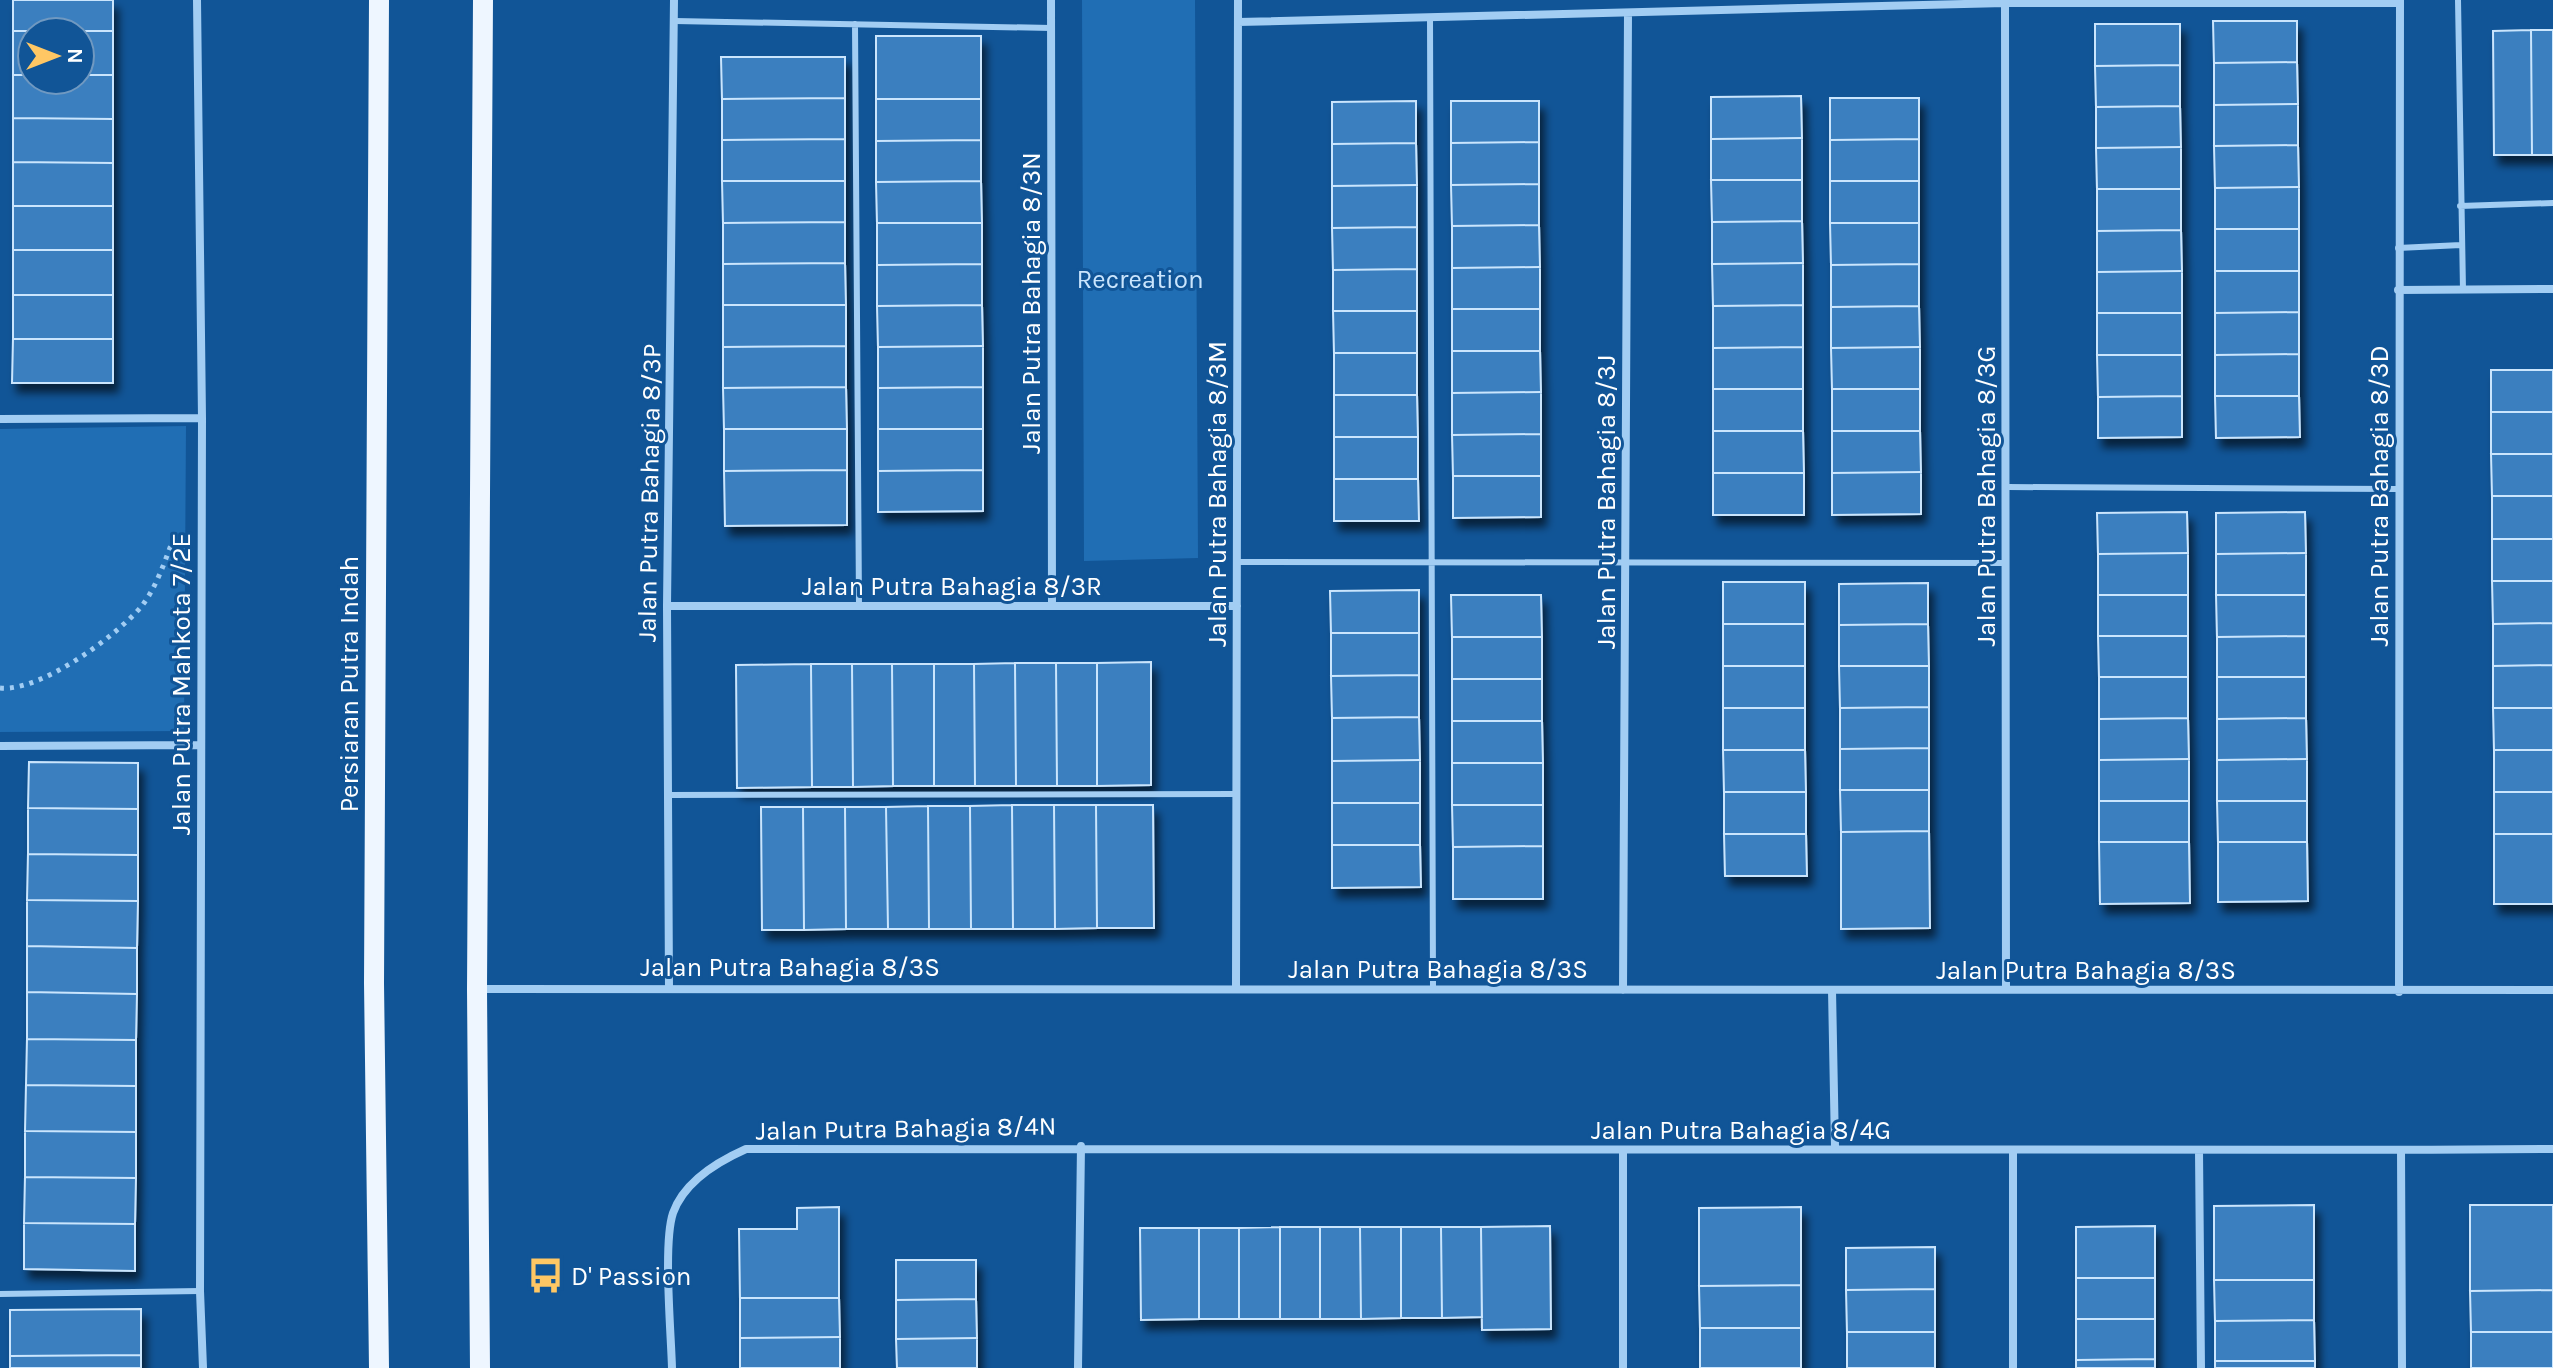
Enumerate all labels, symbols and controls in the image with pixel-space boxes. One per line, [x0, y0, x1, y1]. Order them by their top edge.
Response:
north arrow [16, 16, 96, 96]
text: N [62, 48, 88, 64]
street label: Jalan Putra Bahagia 8/3N [1016, 152, 1047, 454]
park label: Recreation [1076, 264, 1204, 295]
street label: Jalan Putra Bahagia 8/3M [1202, 341, 1233, 647]
street label: Jalan Putra Bahagia 8/3P [631, 344, 668, 642]
street label: Jalan Putra Bahagia 8/3D [2364, 345, 2395, 647]
street label: Jalan Putra Bahagia 8/3G [1971, 346, 2002, 646]
street label: Jalan Putra Bahagia 8/3J [1591, 355, 1622, 649]
street label: Jalan Putra Mahkota 7/2E [166, 533, 197, 835]
street label: Persiaran Putra Indah [334, 556, 365, 812]
street label: Jalan Putra Bahagia 8/3R [802, 571, 1102, 602]
street label: Jalan Putra Bahagia 8/3S [640, 952, 940, 983]
street label: Jalan Putra Bahagia 8/3S [1288, 954, 1588, 985]
street label: Jalan Putra Bahagia 8/3S [1936, 955, 2236, 986]
street label: Jalan Putra Bahagia 8/4N [755, 1110, 1057, 1147]
street label: Jalan Putra Bahagia 8/4G [1591, 1115, 1891, 1146]
bus stop icon: D' Passion [526, 1257, 564, 1295]
place label: D' Passion [571, 1261, 692, 1292]

